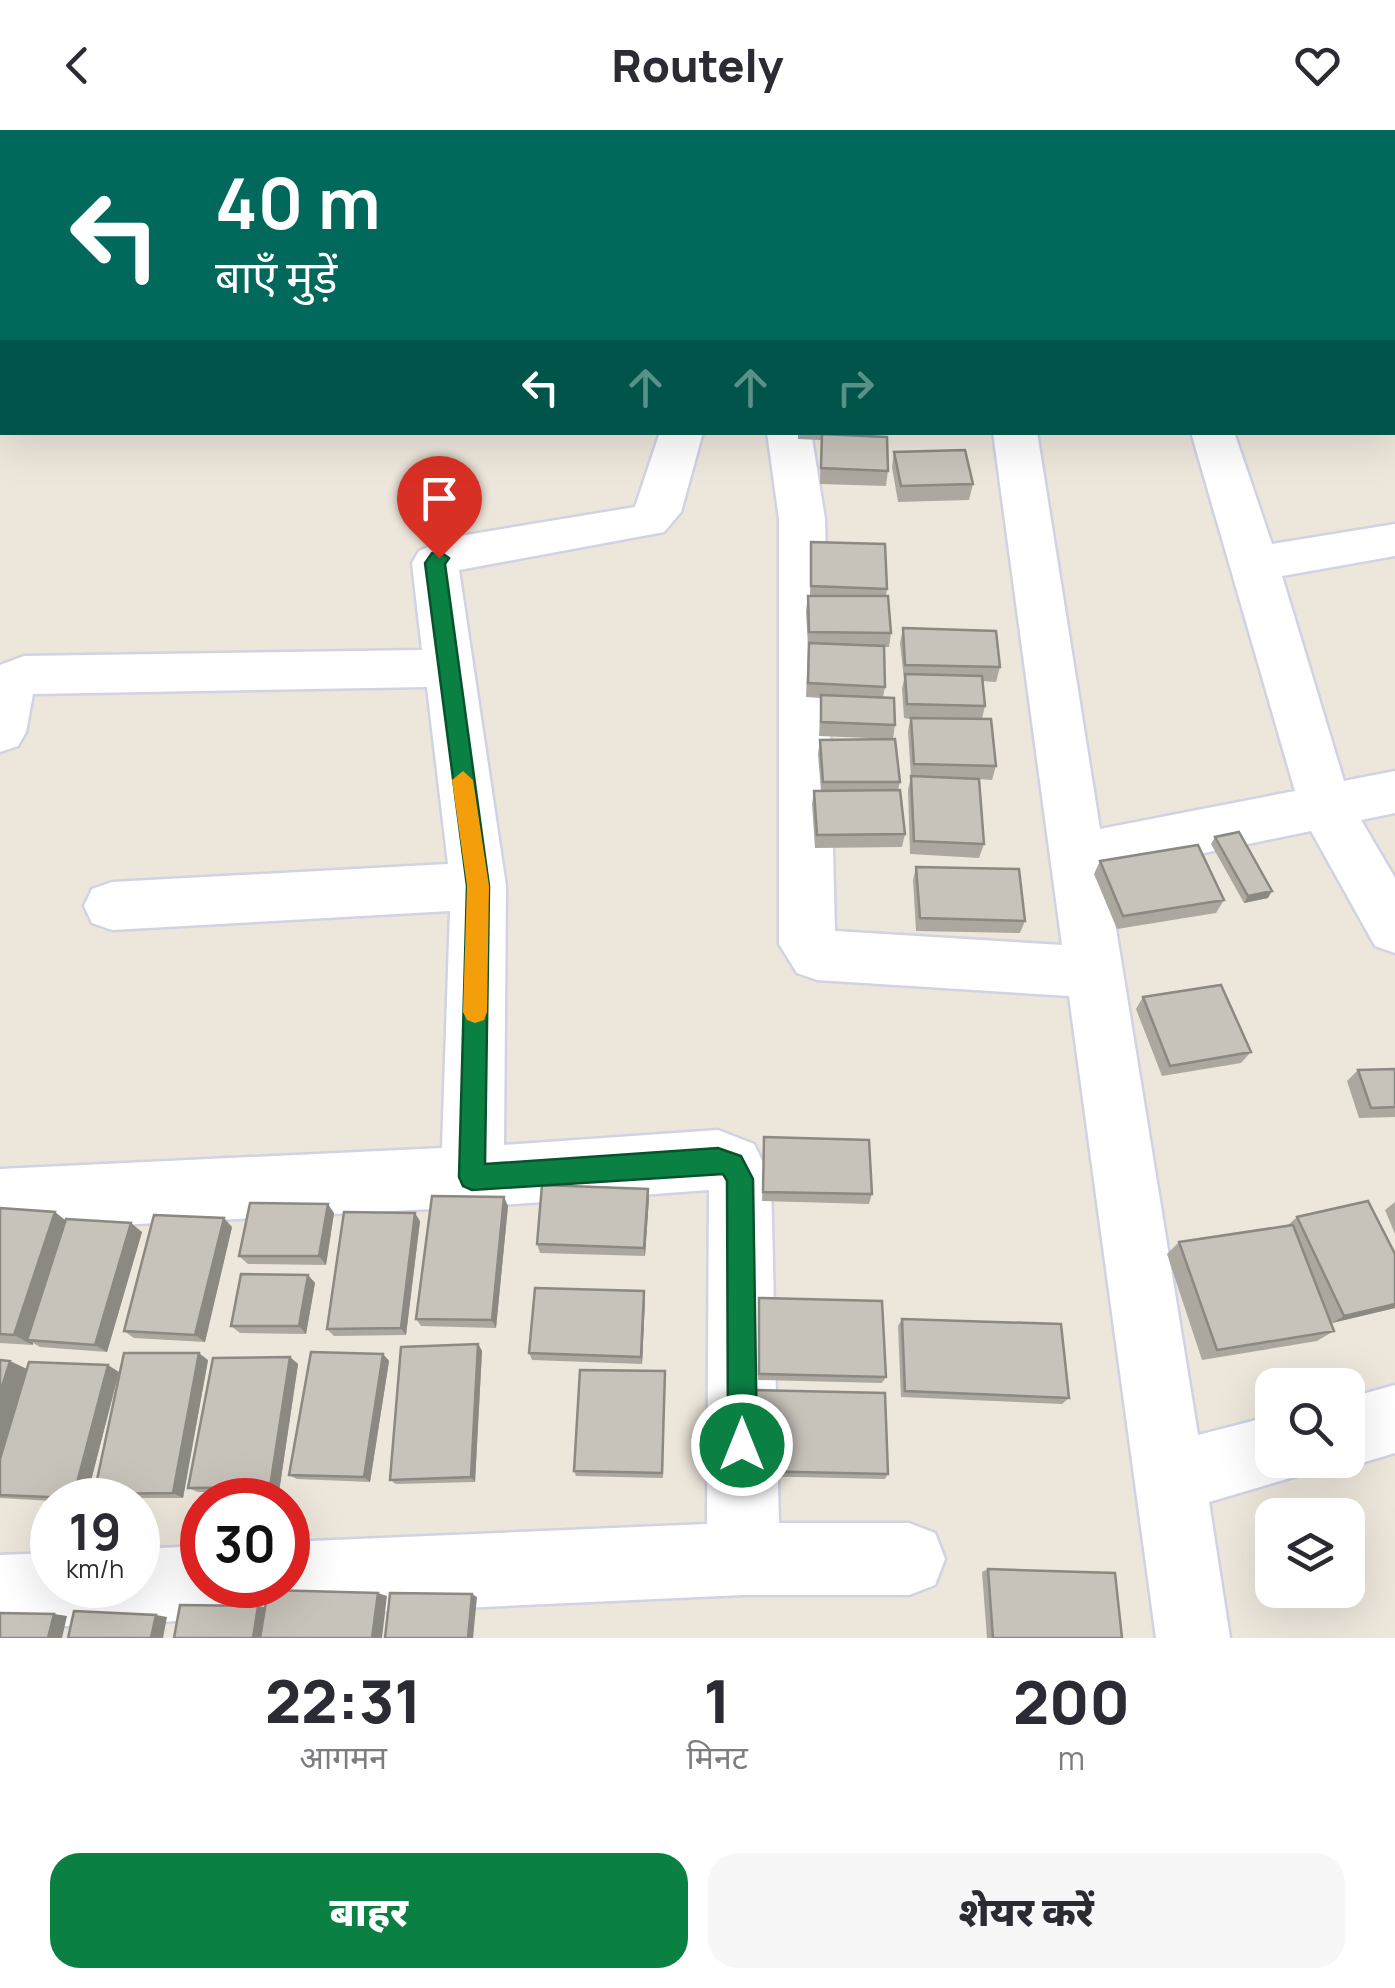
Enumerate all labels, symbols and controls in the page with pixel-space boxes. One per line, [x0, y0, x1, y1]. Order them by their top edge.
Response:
text: Routely [612, 34, 783, 96]
icon: back [50, 38, 105, 93]
icon: heart [1290, 38, 1345, 93]
text: 40 m [215, 154, 381, 250]
icon: left [50, 170, 180, 300]
text: बाएँ मुड़ें [215, 245, 337, 307]
icon: left [513, 360, 568, 415]
icon: ahead [618, 360, 673, 415]
icon: ahead [723, 360, 778, 415]
icon: right [828, 360, 883, 415]
pin [397, 456, 482, 559]
icon: arrive [412, 471, 467, 526]
map controls [1255, 1368, 1365, 1608]
button: search [1255, 1368, 1365, 1478]
position arrow [690, 1393, 794, 1497]
speed limit sign: 30 [180, 1478, 310, 1608]
text: 19 [69, 1497, 121, 1565]
button: layers [1255, 1498, 1365, 1608]
text: km/h [66, 1551, 124, 1586]
text: 22:31 [265, 1659, 422, 1741]
text: 1 [704, 1659, 731, 1741]
text: 200 [1013, 1660, 1130, 1742]
text: आगमन [299, 1735, 387, 1779]
text: मिनट [687, 1735, 748, 1779]
text: m [1058, 1736, 1085, 1780]
button: बाहर [50, 1853, 688, 1968]
button: शेयर करें [708, 1853, 1345, 1968]

